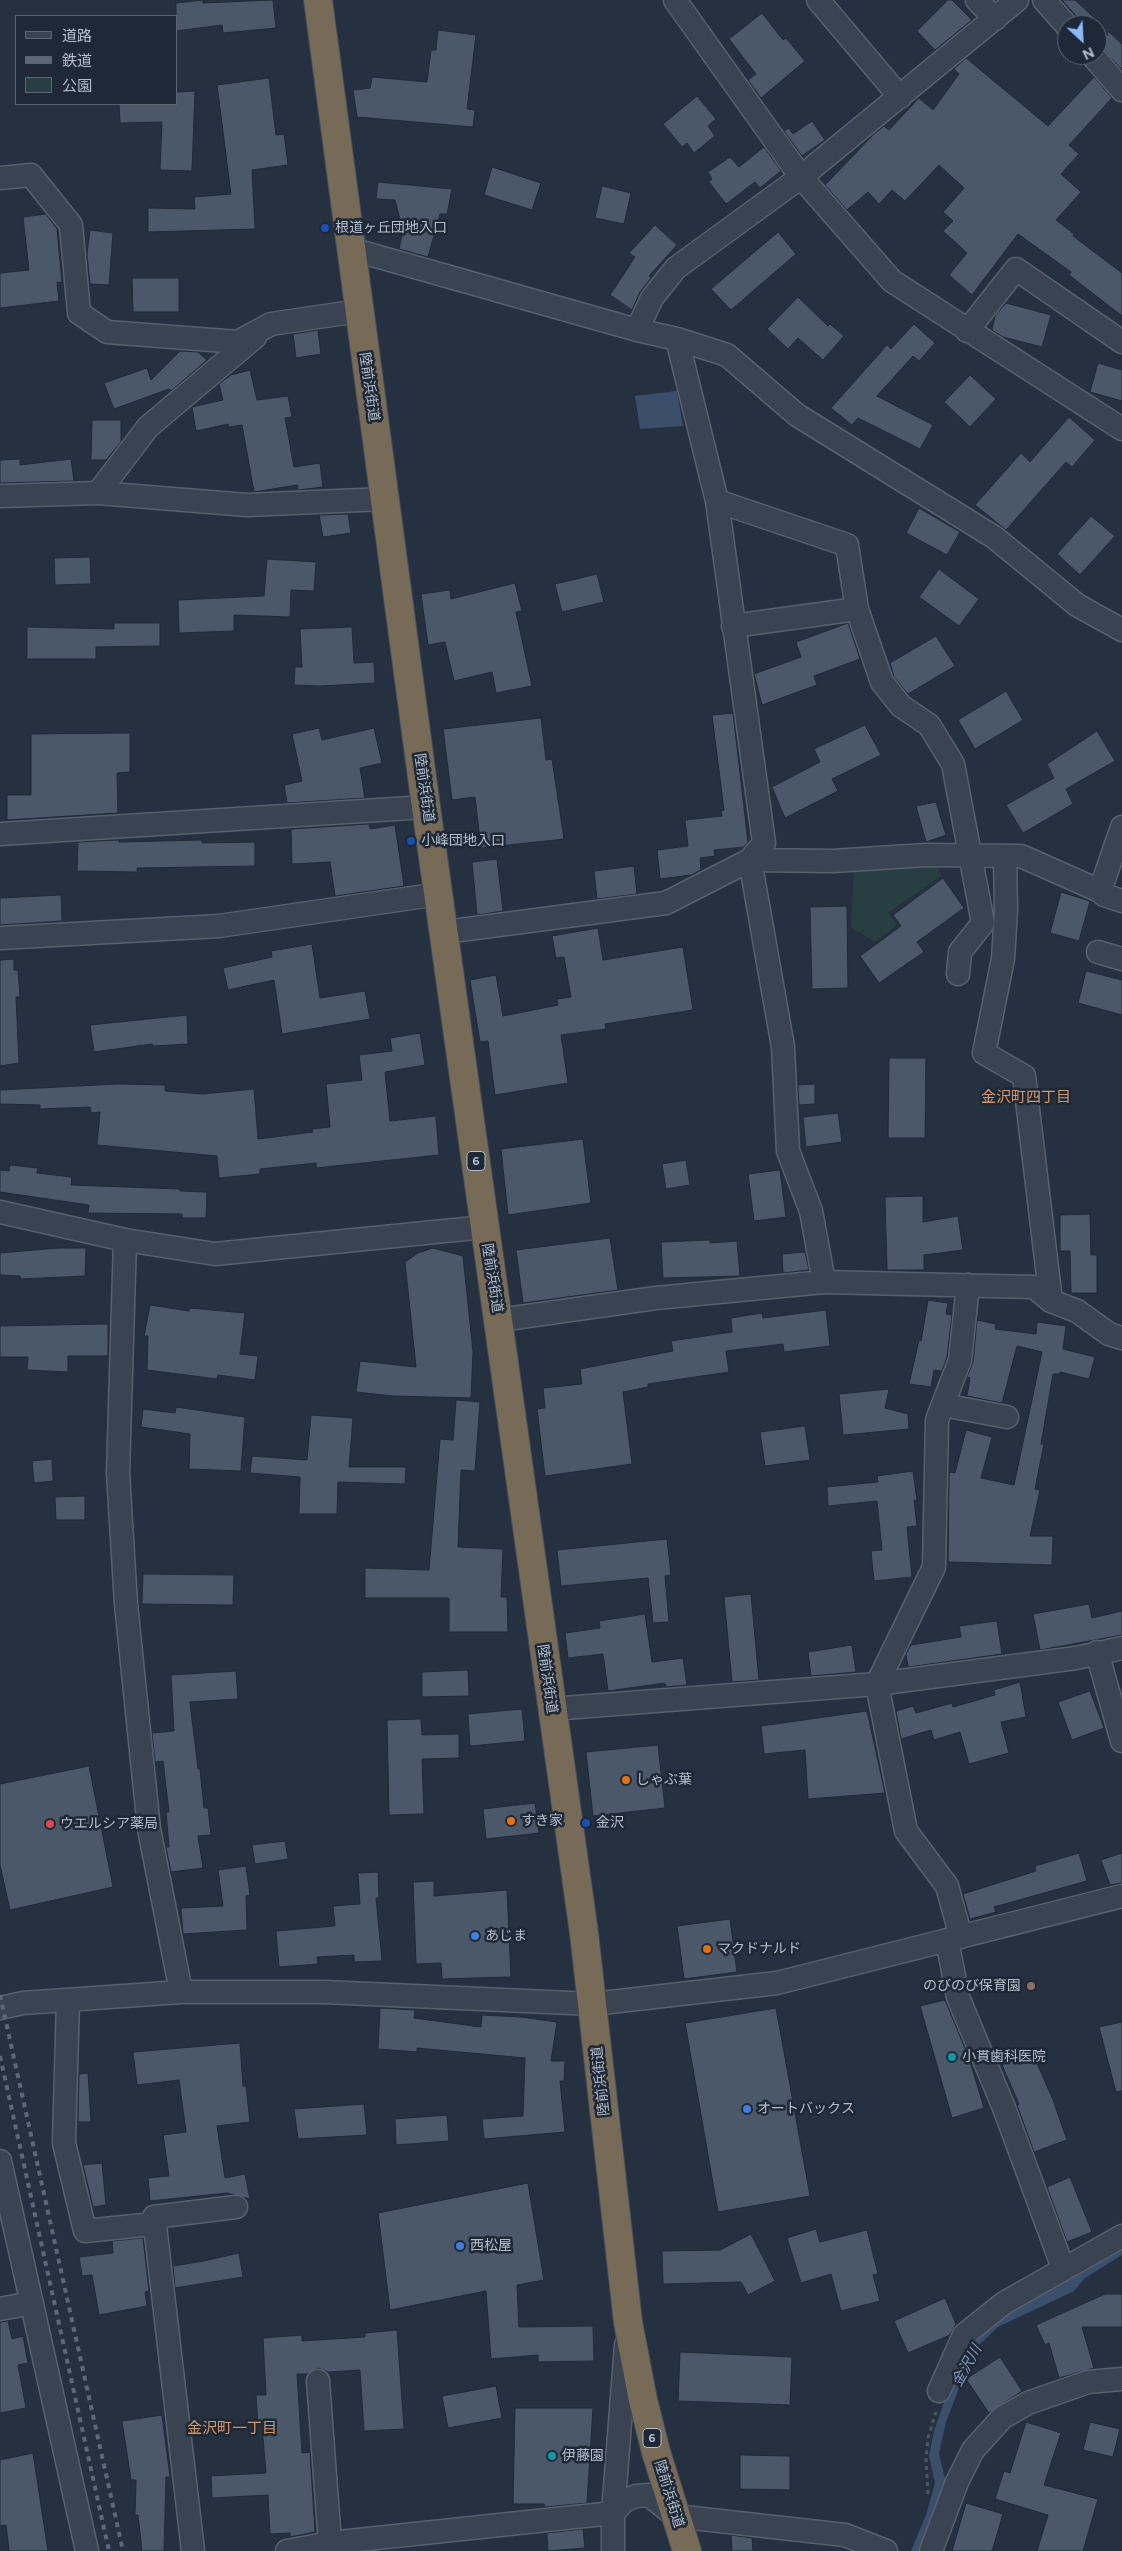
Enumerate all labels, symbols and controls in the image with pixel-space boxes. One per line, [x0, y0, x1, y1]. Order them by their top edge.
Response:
legend [15, 15, 178, 105]
north arrow [1057, 15, 1107, 65]
text: 道路 [62, 27, 92, 45]
text: N [1080, 43, 1097, 63]
text: 鉄道 [62, 52, 92, 70]
text: 公園 [62, 77, 92, 95]
place label: 根道ヶ丘団地入口 [335, 220, 447, 236]
marker: 根道ヶ丘団地入口 [319, 222, 331, 234]
street label: 陸前浜街道 [356, 351, 382, 423]
street label: 陸前浜街道 [411, 752, 437, 824]
place label: 小峰団地入口 [421, 833, 505, 849]
marker: 小峰団地入口 [405, 835, 417, 847]
district label: 金沢町四丁目 [981, 1089, 1071, 1107]
road number: 6 [467, 1152, 485, 1170]
street label: 陸前浜街道 [478, 1242, 506, 1314]
street label: 陸前浜街道 [534, 1643, 560, 1715]
place label: しゃぶ葉 [636, 1772, 692, 1788]
marker: しゃぶ葉 [620, 1774, 632, 1786]
place label: すき家 [521, 1813, 563, 1829]
marker: すき家 [505, 1815, 517, 1827]
place label: 金沢 [596, 1815, 624, 1831]
place label: ウエルシア薬局 [60, 1816, 158, 1832]
marker: 金沢 [580, 1817, 592, 1829]
marker: ウエルシア薬局 [44, 1818, 56, 1830]
place label: あじま [485, 1928, 527, 1944]
marker: あじま [469, 1930, 481, 1942]
place label: マクドナルド [717, 1941, 801, 1957]
marker: マクドナルド [701, 1943, 713, 1955]
place label: のびのび保育園 [923, 1978, 1021, 1994]
marker: のびのび保育園 [1025, 1980, 1037, 1992]
street label: 陸前浜街道 [589, 2045, 613, 2117]
place label: 小貫歯科医院 [962, 2049, 1046, 2065]
marker: 小貫歯科医院 [946, 2051, 958, 2063]
place label: オートバックス [757, 2101, 855, 2117]
marker: オートバックス [741, 2103, 753, 2115]
place label: 西松屋 [470, 2238, 512, 2254]
marker: 西松屋 [454, 2240, 466, 2252]
water label: 金沢川 [948, 2342, 986, 2390]
district label: 金沢町一丁目 [187, 2420, 277, 2438]
road number: 6 [643, 2428, 661, 2448]
place label: 伊藤園 [562, 2448, 604, 2464]
marker: 伊藤園 [546, 2450, 558, 2462]
street label: 陸前浜街道 [651, 2458, 687, 2530]

